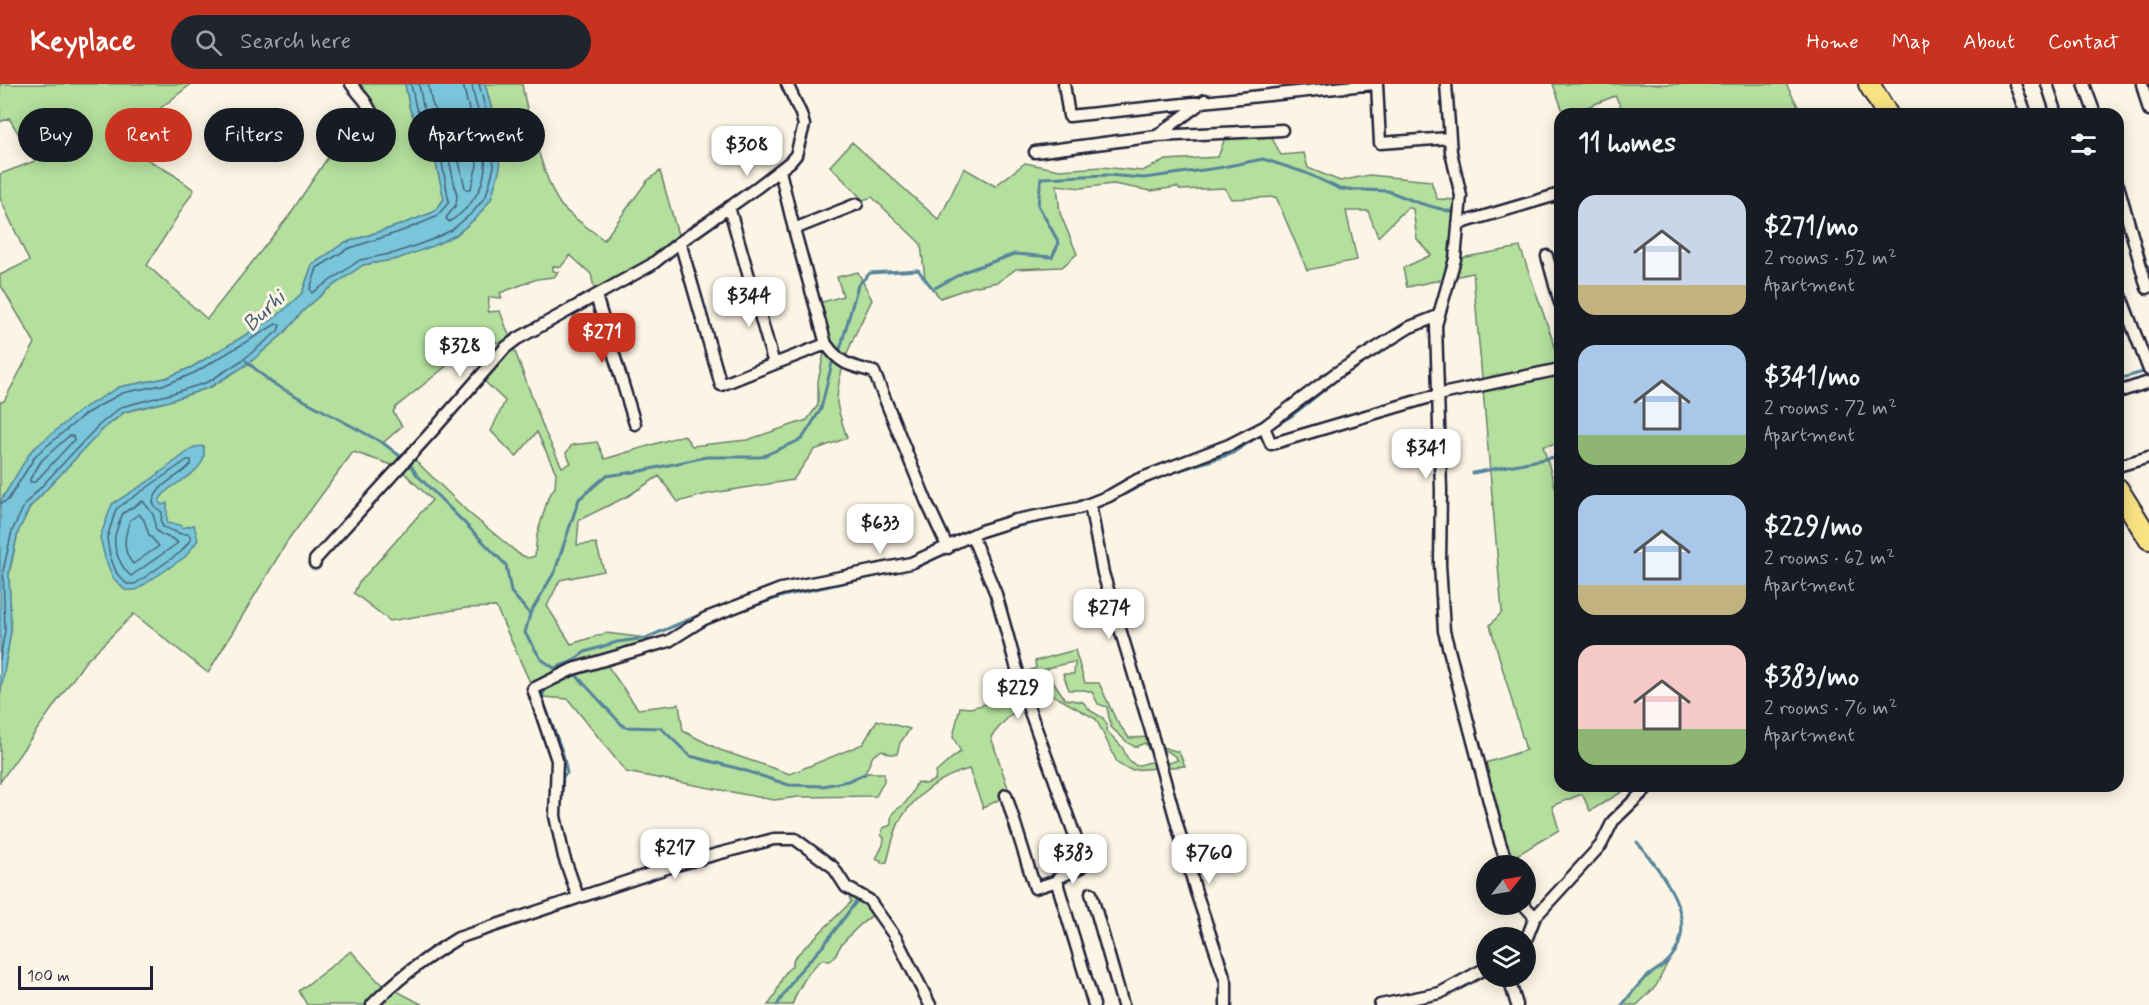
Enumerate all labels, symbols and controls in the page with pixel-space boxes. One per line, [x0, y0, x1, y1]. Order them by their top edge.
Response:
search box [171, 15, 591, 69]
text: Keyplace [30, 24, 135, 61]
icon: search [192, 26, 225, 59]
text: Search here [240, 28, 351, 56]
text: Home [1807, 28, 1859, 56]
text: Map [1892, 28, 1930, 56]
text: About [1963, 28, 2015, 56]
text: Contact [2048, 28, 2119, 56]
chip: Buy [18, 108, 93, 162]
chip: Rent [105, 108, 192, 162]
chip: Filters [204, 108, 304, 162]
chip: New [316, 108, 396, 162]
chip: Apartment [408, 108, 545, 162]
pin: $308 [711, 126, 783, 177]
text: 11 homes [1578, 127, 1676, 161]
icon: filters [2067, 128, 2100, 161]
text: $308 [725, 132, 769, 159]
text: $271/mo [1764, 211, 1858, 245]
icon: home [1626, 219, 1698, 291]
text: 2 rooms · 52 m² [1764, 245, 1897, 272]
text: Apartment [1764, 272, 1855, 299]
pin: $344 [713, 277, 785, 328]
water label: Burhi [237, 283, 293, 338]
text: $344 [727, 283, 771, 310]
pin: $271 [566, 313, 638, 364]
text: $271 [582, 319, 622, 346]
pin: $328 [424, 327, 496, 378]
text: $328 [439, 333, 481, 360]
text: $341/mo [1764, 361, 1860, 395]
icon: home [1626, 369, 1698, 441]
text: 2 rooms · 72 m² [1764, 395, 1897, 422]
text: Apartment [1764, 422, 1855, 449]
pin: $341 [1390, 429, 1462, 480]
text: $341 [1406, 435, 1446, 462]
pin: $633 [844, 504, 916, 555]
text: $633 [861, 510, 899, 537]
text: $229/mo [1764, 511, 1863, 545]
icon: home [1626, 519, 1698, 591]
text: 2 rooms · 62 m² [1764, 545, 1895, 572]
text: Apartment [1764, 572, 1855, 599]
pin: $274 [1073, 589, 1145, 640]
text: $274 [1087, 595, 1131, 622]
text: $383/mo [1764, 661, 1859, 695]
pin: $229 [982, 669, 1054, 720]
icon: home [1626, 669, 1698, 741]
text: $229 [997, 675, 1039, 702]
text: 2 rooms · 76 m² [1764, 695, 1897, 722]
text: Apartment [1764, 722, 1855, 749]
pin: $217 [639, 829, 711, 880]
pin: $383 [1037, 834, 1109, 885]
pin: $760 [1173, 834, 1245, 885]
text: $217 [654, 835, 696, 862]
text: $383 [1053, 840, 1093, 867]
text: $760 [1186, 840, 1233, 867]
north arrow [1476, 855, 1536, 915]
map controls [1476, 855, 1536, 987]
button: layers [1476, 927, 1536, 987]
scale bar [18, 963, 153, 990]
text: 100 m [27, 966, 70, 987]

